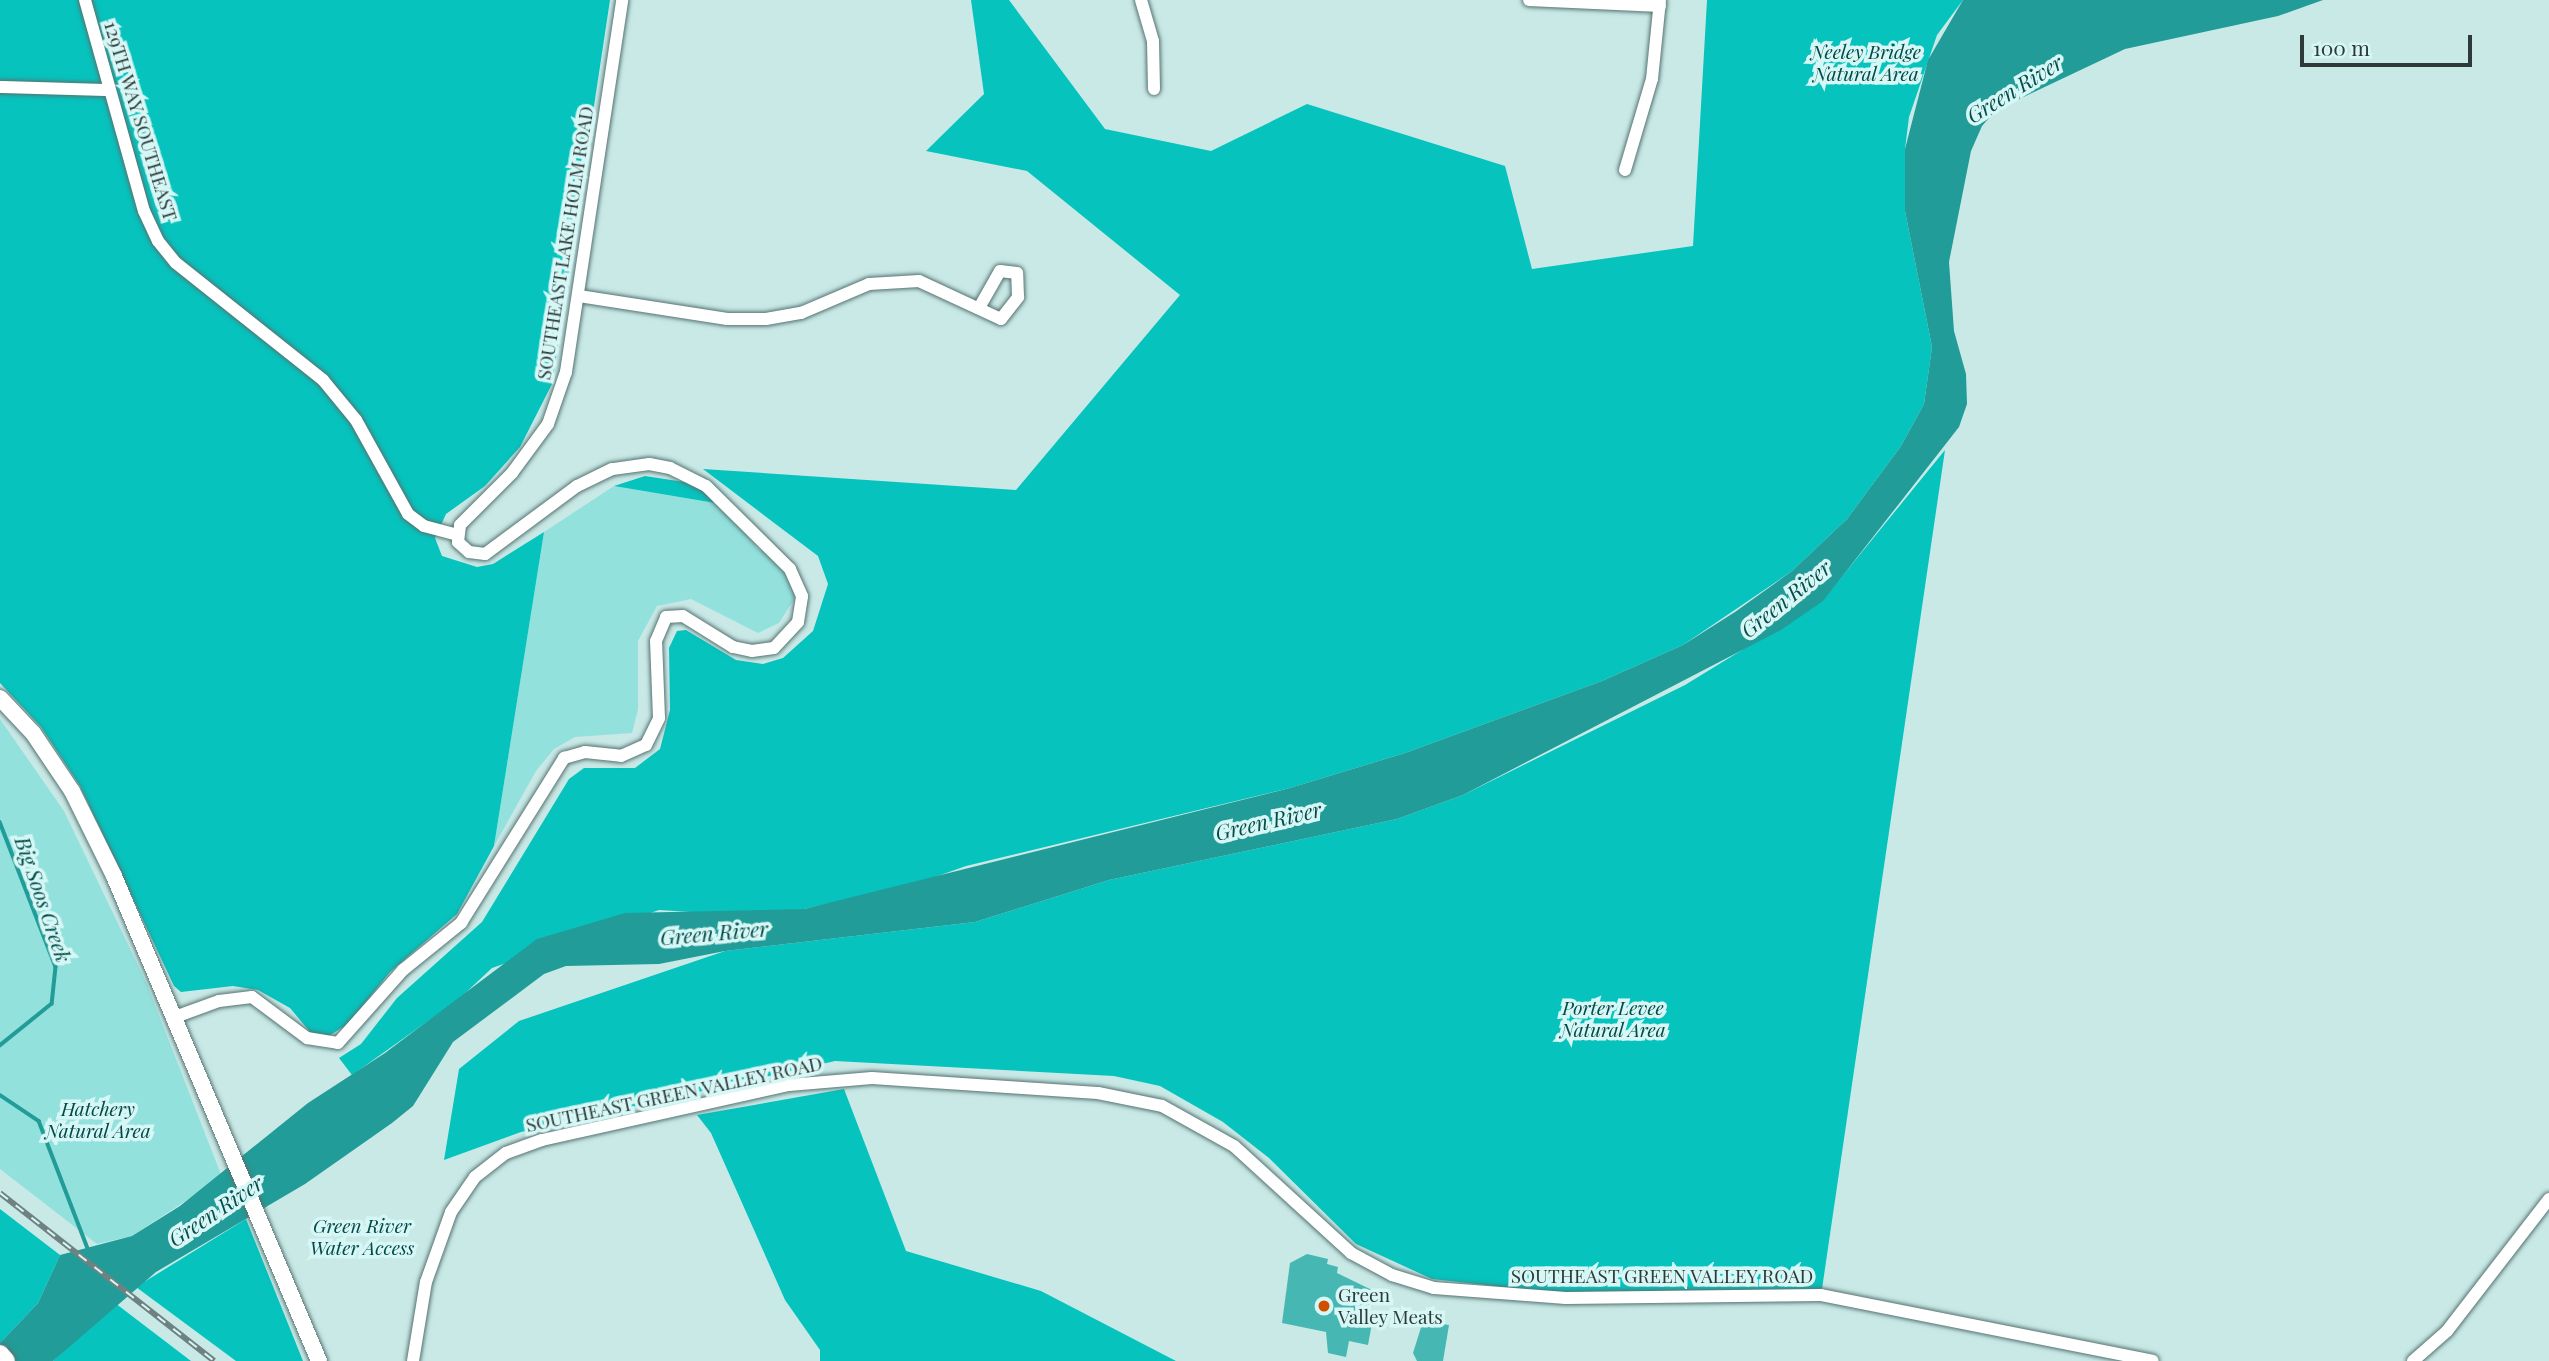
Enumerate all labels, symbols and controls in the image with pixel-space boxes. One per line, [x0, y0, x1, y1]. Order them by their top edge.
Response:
street label: 129TH WAY SOUTHEAST [100, 18, 182, 224]
scale bar [2304, 21, 2476, 65]
text: 100 m [2313, 33, 2370, 61]
park label: Neeley Bridge Natural Area [1811, 41, 1921, 85]
water label: Green River [1961, 49, 2067, 127]
street label: SOUTHEAST LAKE HOLM ROAD [532, 104, 598, 382]
water label: Green River [1735, 554, 1835, 642]
water label: Green River [1212, 796, 1324, 844]
water label: Big Soos Creek [11, 833, 77, 965]
water label: Green River [659, 915, 769, 949]
park label: Porter Levee Natural Area [1560, 997, 1666, 1041]
street label: SOUTHEAST GREEN VALLEY ROAD [523, 1051, 825, 1137]
park label: Hatchery Natural Area [45, 1098, 151, 1142]
water label: Green River [163, 1169, 267, 1251]
park label: Green River Water Access [310, 1215, 414, 1259]
street label: SOUTHEAST GREEN VALLEY ROAD [1510, 1265, 1814, 1287]
place label: Green Valley Meats [1338, 1284, 1443, 1328]
marker: Green Valley Meats [1316, 1298, 1332, 1314]

